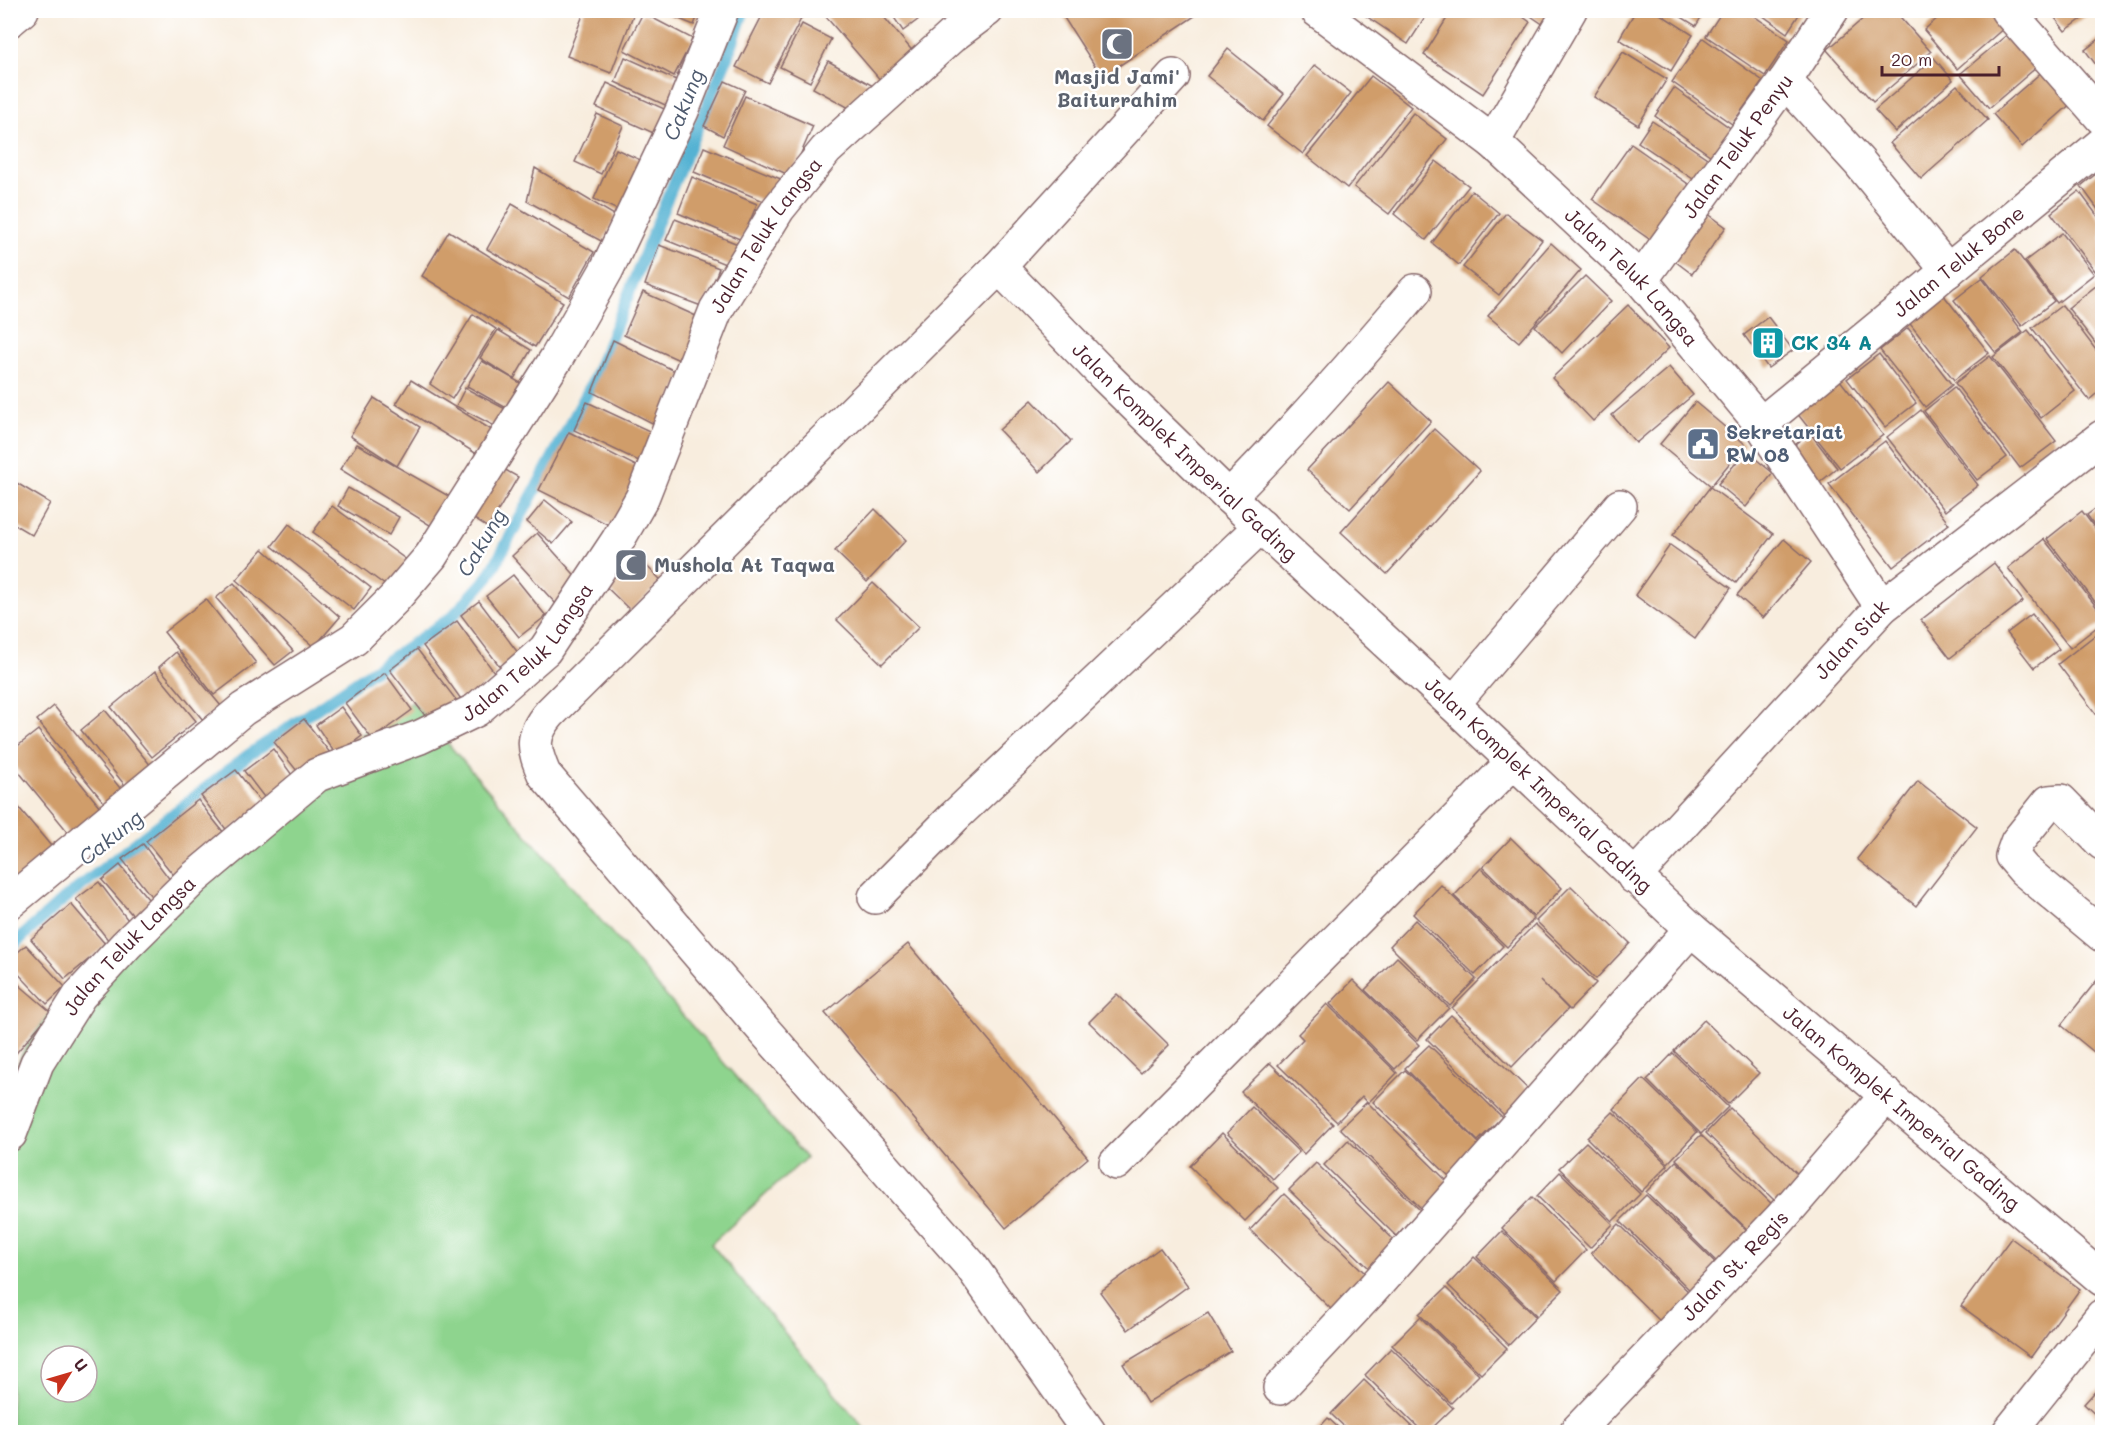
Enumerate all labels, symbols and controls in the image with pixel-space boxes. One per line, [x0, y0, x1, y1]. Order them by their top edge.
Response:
mosque icon: Masjid Jami' Baiturrahim [1099, 26, 1135, 62]
scale bar [1882, 39, 1999, 77]
text: 20 m [1891, 47, 1932, 71]
place label: Masjid Jami' Baiturrahim [1054, 63, 1180, 112]
water label: Cakung [656, 65, 709, 144]
street label: Jalan Teluk Penyu [1676, 68, 1798, 223]
street label: Jalan Teluk Langsa [703, 151, 827, 318]
street label: Jalan Teluk Bone [1887, 199, 2029, 322]
street label: Jalan Teluk Langsa [1560, 202, 1705, 352]
building icon: CK 34 A [1750, 325, 1786, 361]
place label: CK 34 A [1791, 329, 1872, 355]
street label: Jalan Komplek Imperial Gading [1067, 336, 1303, 566]
place label: Sekretariat RW 08 [1726, 418, 1843, 467]
public building icon: Sekretariat RW 08 [1685, 426, 1721, 462]
water label: Cakung [450, 503, 511, 581]
mosque icon: Mushola At Taqwa [613, 547, 649, 583]
place label: Mushola At Taqwa [654, 551, 835, 577]
street label: Jalan Teluk Langsa [458, 577, 598, 727]
street label: Jalan Siak [1808, 594, 1894, 684]
street label: Jalan Komplek Imperial Gading [1420, 671, 1658, 898]
water label: Cakung [72, 803, 148, 870]
street label: Jalan Teluk Langsa [56, 870, 201, 1020]
street label: Jalan Komplek Imperial Gading [1778, 999, 2026, 1216]
street label: Jalan St. Regis [1675, 1205, 1794, 1326]
north arrow [39, 1344, 99, 1404]
text: U [70, 1354, 93, 1375]

